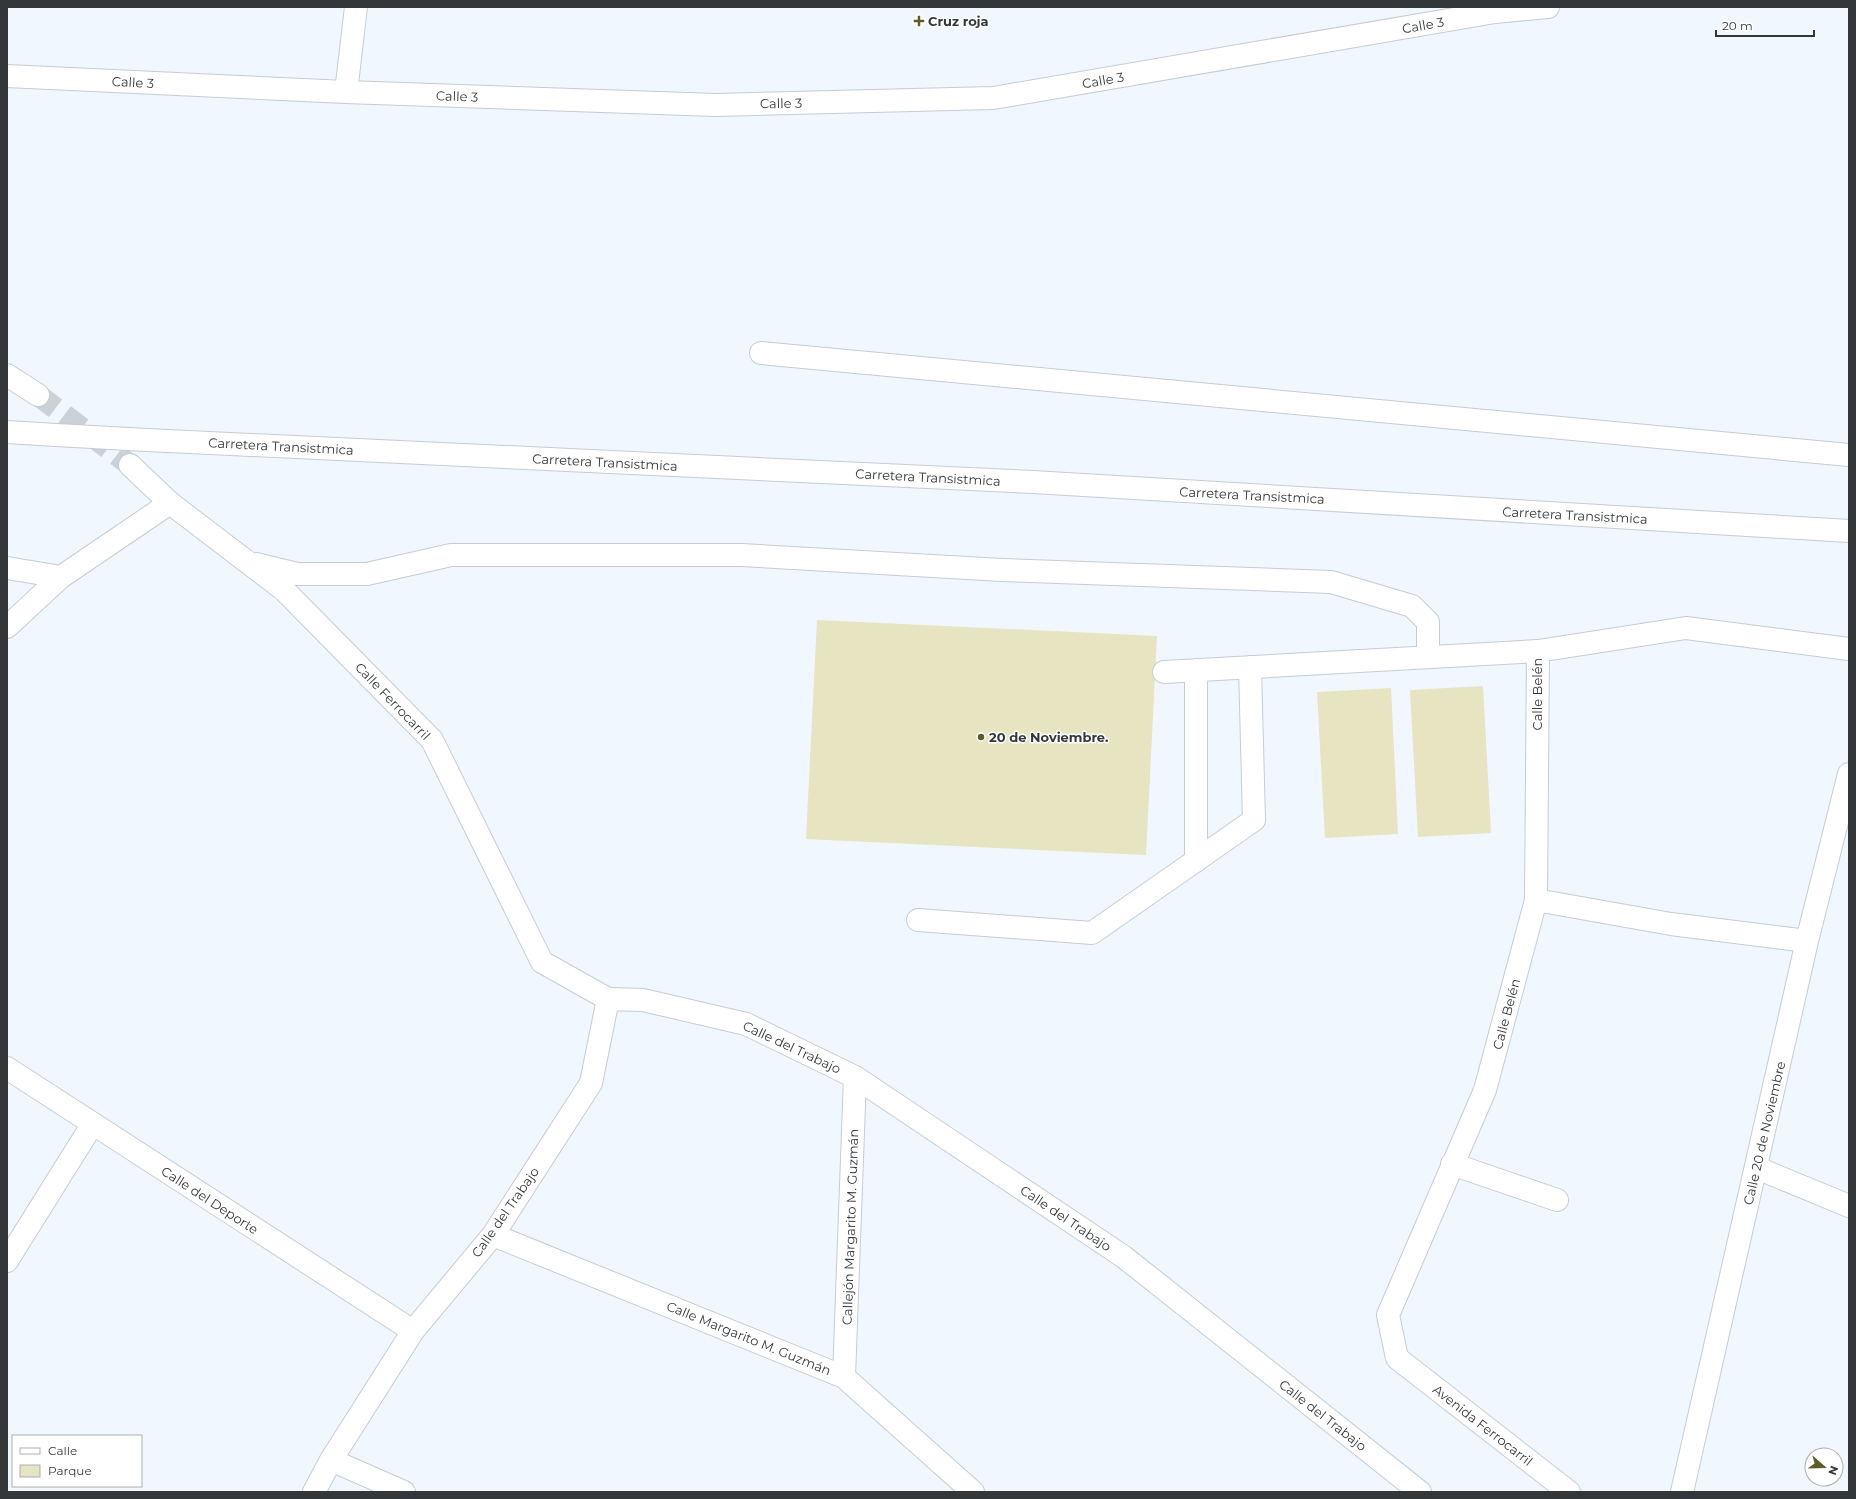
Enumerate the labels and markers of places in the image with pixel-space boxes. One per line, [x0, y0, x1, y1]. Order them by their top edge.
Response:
place label: Cruz roja [928, 13, 989, 29]
marker: Cruz roja [913, 15, 925, 27]
place label: 20 de Noviembre. [989, 729, 1108, 745]
marker: 20 de Noviembre. [976, 732, 986, 742]

